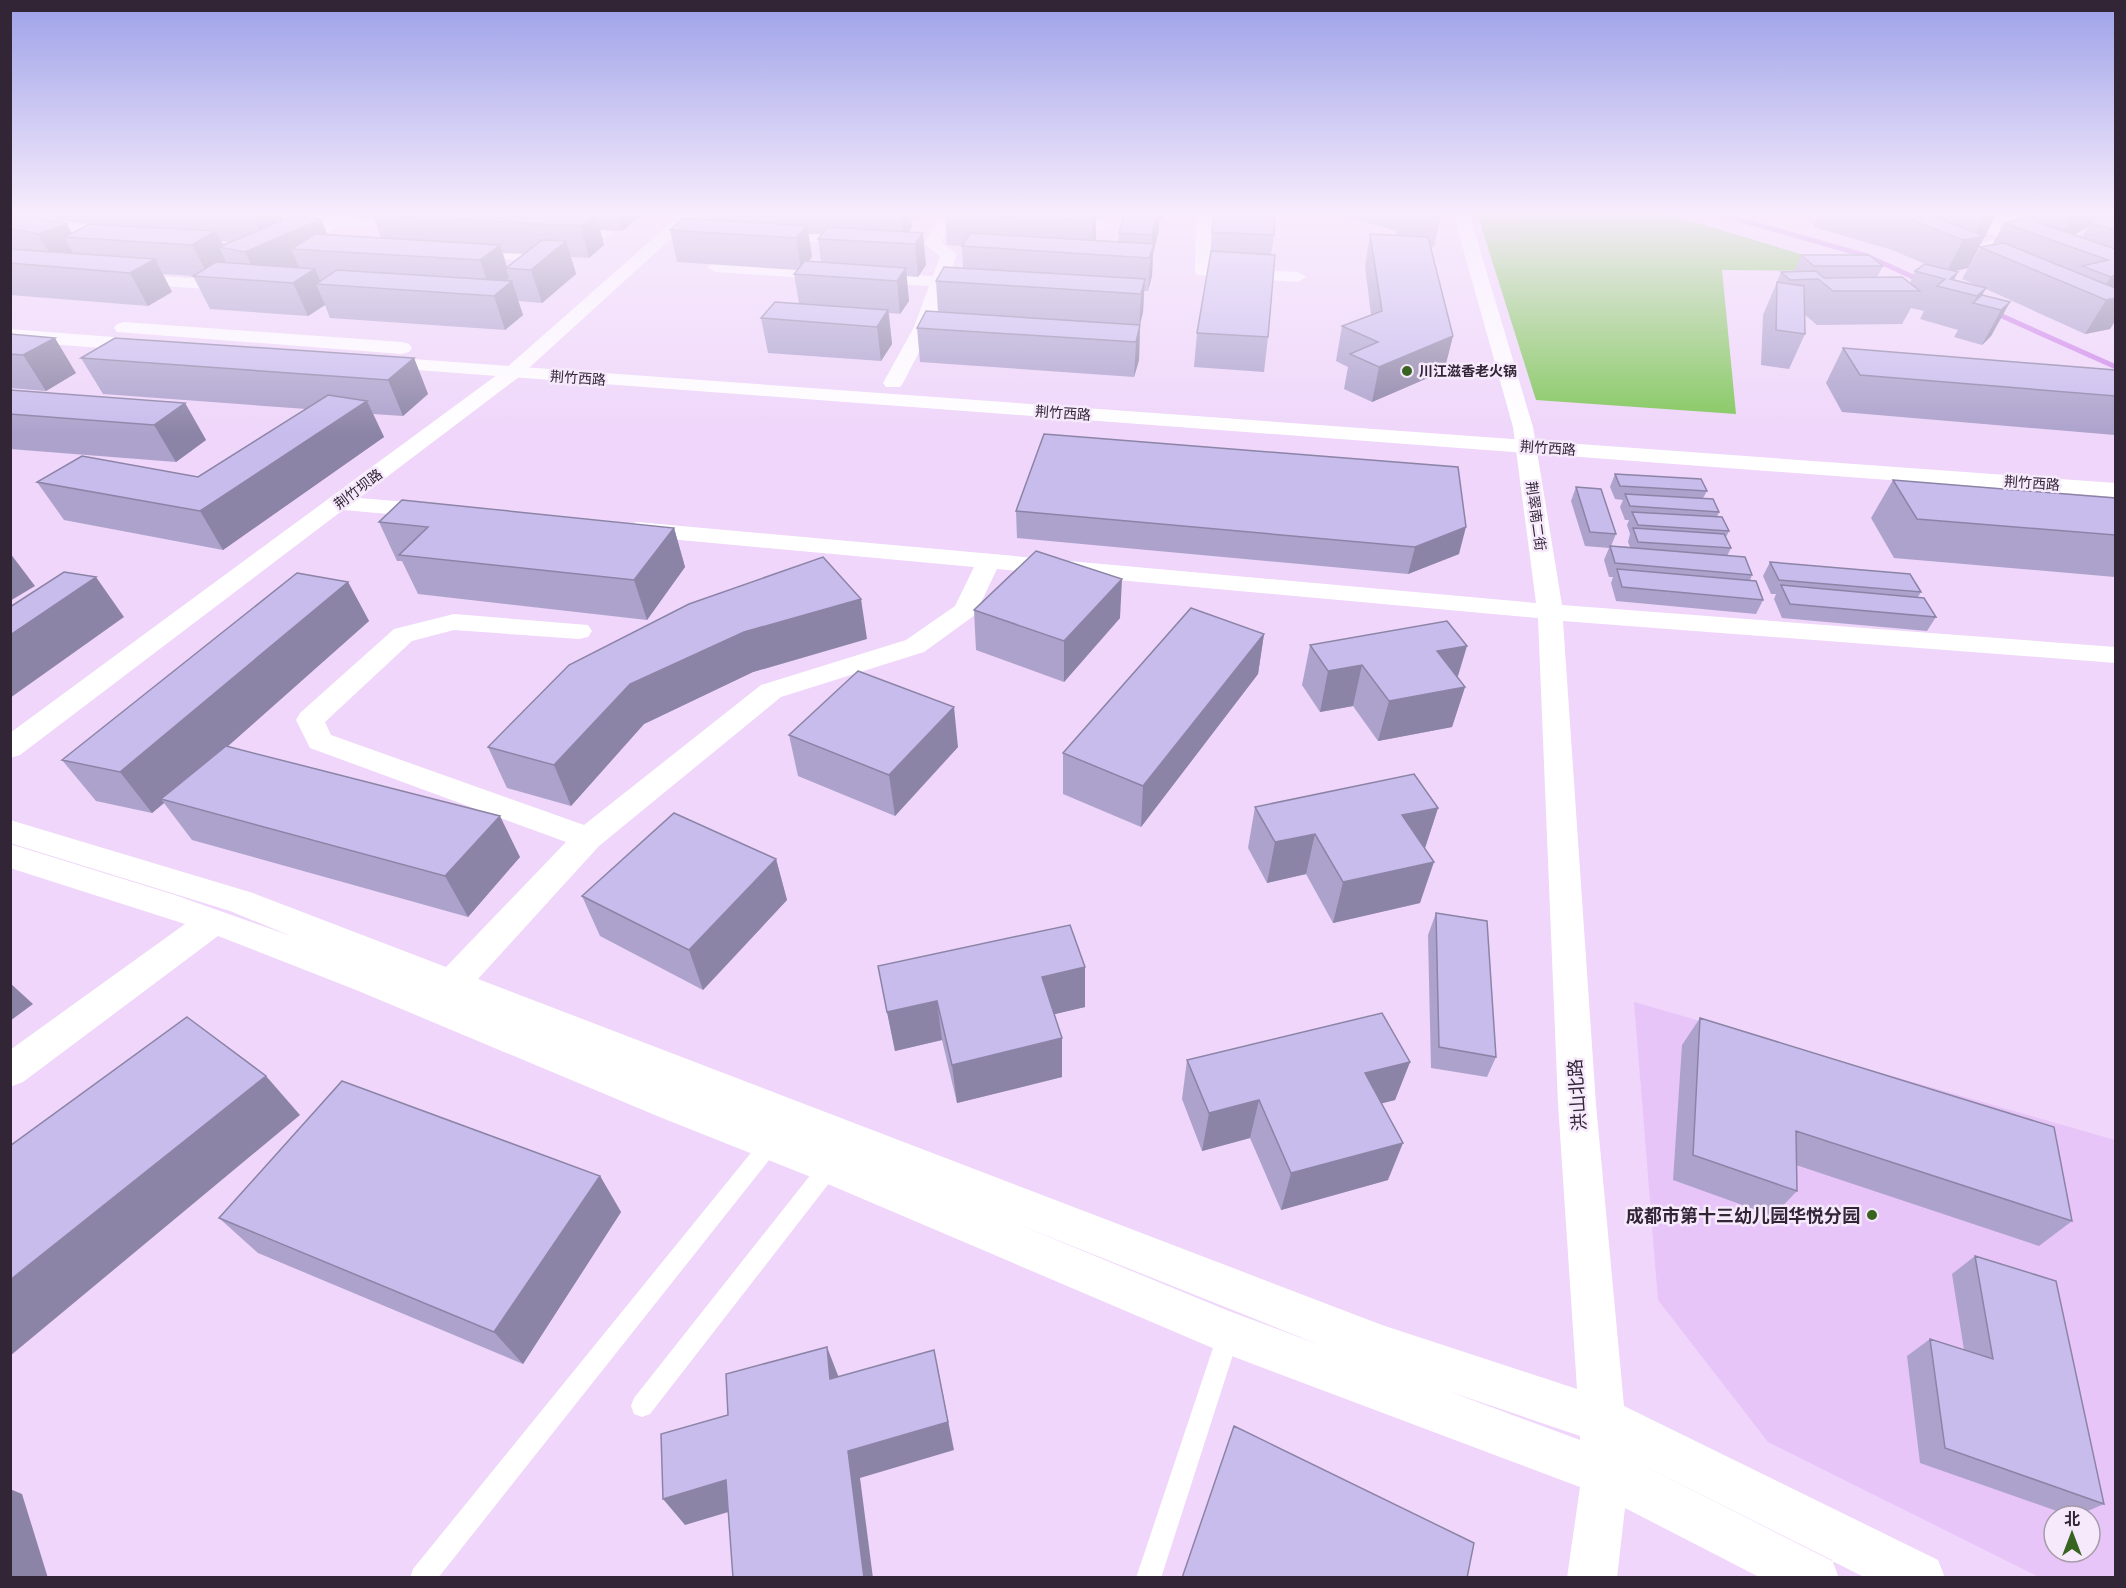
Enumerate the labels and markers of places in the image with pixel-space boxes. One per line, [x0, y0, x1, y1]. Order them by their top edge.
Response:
place label: 川江滋香老火锅 [1419, 363, 1517, 379]
marker: 川江滋香老火锅 [1400, 364, 1414, 378]
place label: 成都市第十三幼儿园华悦分园 [1626, 1205, 1860, 1226]
marker: 成都市第十三幼儿园华悦分园 [1865, 1208, 1879, 1222]

